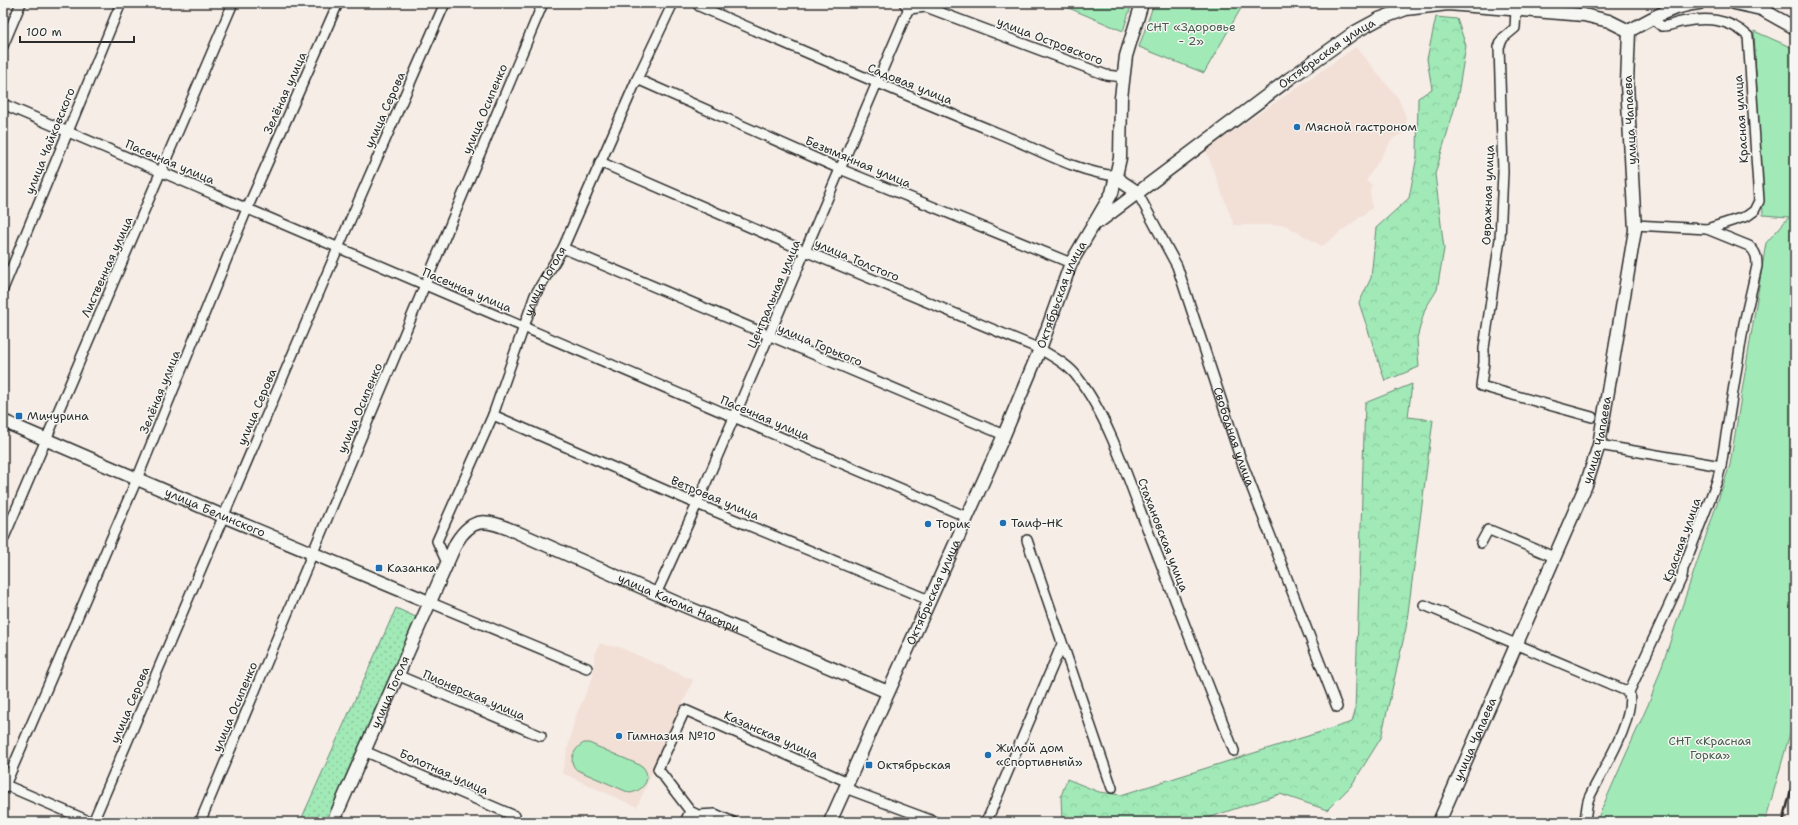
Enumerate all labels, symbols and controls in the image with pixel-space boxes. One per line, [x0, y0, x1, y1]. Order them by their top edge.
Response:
street label: улица Островского [995, 13, 1105, 69]
street label: Октябрьская улица [1275, 14, 1378, 92]
scale bar [20, 18, 134, 44]
park label: СНТ «Здоровье - 2» [1146, 19, 1236, 49]
text: 100 m [26, 24, 62, 40]
street label: Зелёная улица [260, 49, 311, 137]
street label: Садовая улица [865, 60, 955, 109]
street label: улица Осипенко [459, 61, 511, 157]
street label: улица Серова [361, 69, 409, 151]
street label: улица Чапаева [1620, 74, 1640, 165]
street label: Красная улица [1730, 74, 1752, 164]
street label: улица Чайковского [21, 85, 79, 197]
place label: Мясной гастроном [1305, 119, 1417, 135]
marker: Мясной гастроном [1292, 122, 1302, 132]
street label: Безымянная улица [803, 132, 914, 192]
street label: Пасечная улица [123, 136, 218, 188]
street label: Овражная улица [1478, 144, 1498, 245]
street label: Лиственная улица [78, 214, 137, 320]
street label: улица Толстого [812, 235, 902, 285]
street label: Центральная улица [744, 237, 804, 351]
street label: Октябрьская улица [1033, 238, 1090, 351]
street label: улица Гоголя [520, 243, 570, 318]
street label: Пасечная улица [420, 264, 515, 316]
street label: улица Горького [775, 320, 865, 370]
street label: Зелёная улица [136, 347, 184, 436]
street label: улица Осипенко [334, 360, 386, 456]
street label: улица Серова [234, 366, 281, 448]
street label: Свободная улица [1209, 385, 1259, 489]
street label: Пасечная улица [718, 392, 813, 444]
street label: улица Чапаева [1579, 395, 1615, 486]
place label: Мичурина [27, 408, 89, 424]
marker: Мичурина [14, 411, 24, 421]
street label: Ветровая улица [668, 472, 762, 524]
street label: Стахановская улица [1134, 476, 1192, 595]
street label: улица Белинского [163, 484, 268, 541]
street label: Красная улица [1659, 495, 1705, 584]
place label: Таиф-НК [1011, 515, 1063, 531]
place label: Торик [936, 516, 971, 532]
marker: Таиф-НК [998, 518, 1008, 528]
marker: Торик [923, 519, 933, 529]
street label: Октябрьская улица [903, 536, 964, 648]
place label: Казанка [387, 560, 437, 576]
marker: Казанка [374, 563, 384, 573]
street label: улица Каюма Насыри [615, 570, 743, 637]
street label: улица Гоголя [367, 653, 413, 731]
street label: улица Осипенко [209, 659, 261, 755]
street label: улица Серова [107, 664, 154, 746]
street label: Пионерская улица [420, 666, 528, 724]
street label: улица Чапаева [1450, 695, 1500, 784]
street label: Казанская улица [721, 707, 821, 763]
place label: Гимназия №10 [627, 728, 716, 744]
marker: Гимназия №10 [614, 731, 624, 741]
park label: СНТ «Красная Горка» [1669, 733, 1751, 763]
place label: Жилой дом «Спортивный» [996, 740, 1083, 770]
street label: Болотная улица [397, 745, 492, 799]
marker: Жилой дом «Спортивный» [983, 750, 993, 760]
place label: Октябрьская [877, 757, 951, 773]
marker: Октябрьская [864, 760, 874, 770]

